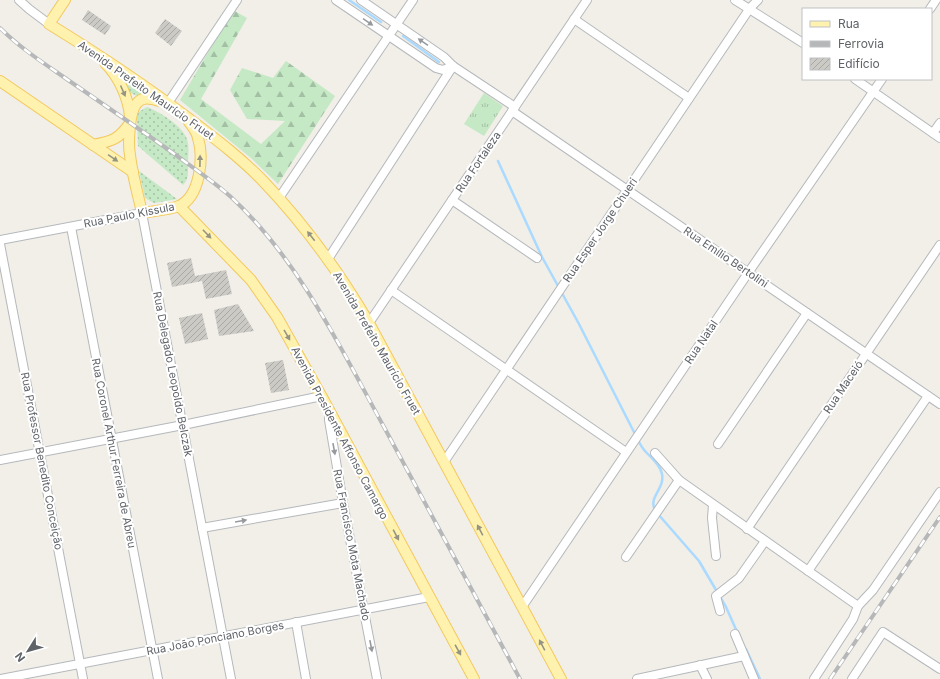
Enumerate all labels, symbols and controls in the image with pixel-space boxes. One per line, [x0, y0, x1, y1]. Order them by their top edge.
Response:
legend [802, 8, 932, 80]
text: Rua [838, 16, 860, 31]
one-way arrow [363, 18, 373, 26]
text: Ferrovia [838, 36, 884, 51]
street label: Avenida Prefeito Maurício Fruet [75, 38, 217, 143]
one-way arrow [417, 38, 428, 46]
text: Edifício [838, 56, 880, 71]
one-way arrow [120, 85, 126, 96]
street label: Rua Fortaleza [452, 129, 504, 195]
one-way arrow [108, 154, 119, 162]
one-way arrow [197, 154, 203, 167]
street label: Rua Esper Jorge Chueri [560, 175, 640, 285]
street label: Rua Paulo Kissula [82, 199, 176, 231]
street label: Rua Emílio Bertolini [681, 223, 771, 291]
one-way arrow [202, 229, 212, 239]
one-way arrow [307, 230, 315, 241]
street label: Avenida Prefeito Maurício Fruet [330, 269, 424, 417]
street label: Rua Delegado Leopoldo Belczak [150, 290, 196, 458]
street label: Rua Natal [681, 317, 721, 367]
one-way arrow [284, 329, 291, 341]
street label: Avenida Presidente Affonso Camargo [288, 344, 392, 522]
street label: Rua Coronel Arthur Ferreira de Abreu [89, 357, 139, 549]
street label: Rua Maceió [820, 358, 866, 416]
street label: Rua Professor Benedito Conceição [18, 371, 66, 551]
one-way arrow [331, 443, 337, 455]
street label: Rua Francisco Mota Machado [330, 468, 374, 623]
one-way arrow [235, 518, 247, 524]
one-way arrow [477, 525, 484, 536]
one-way arrow [393, 530, 399, 541]
street label: Rua João Ponciano Borges [145, 618, 285, 658]
north arrow [8, 631, 48, 671]
one-way arrow [539, 639, 546, 651]
one-way arrow [368, 640, 374, 652]
one-way arrow [455, 644, 461, 656]
text: N [12, 649, 28, 665]

